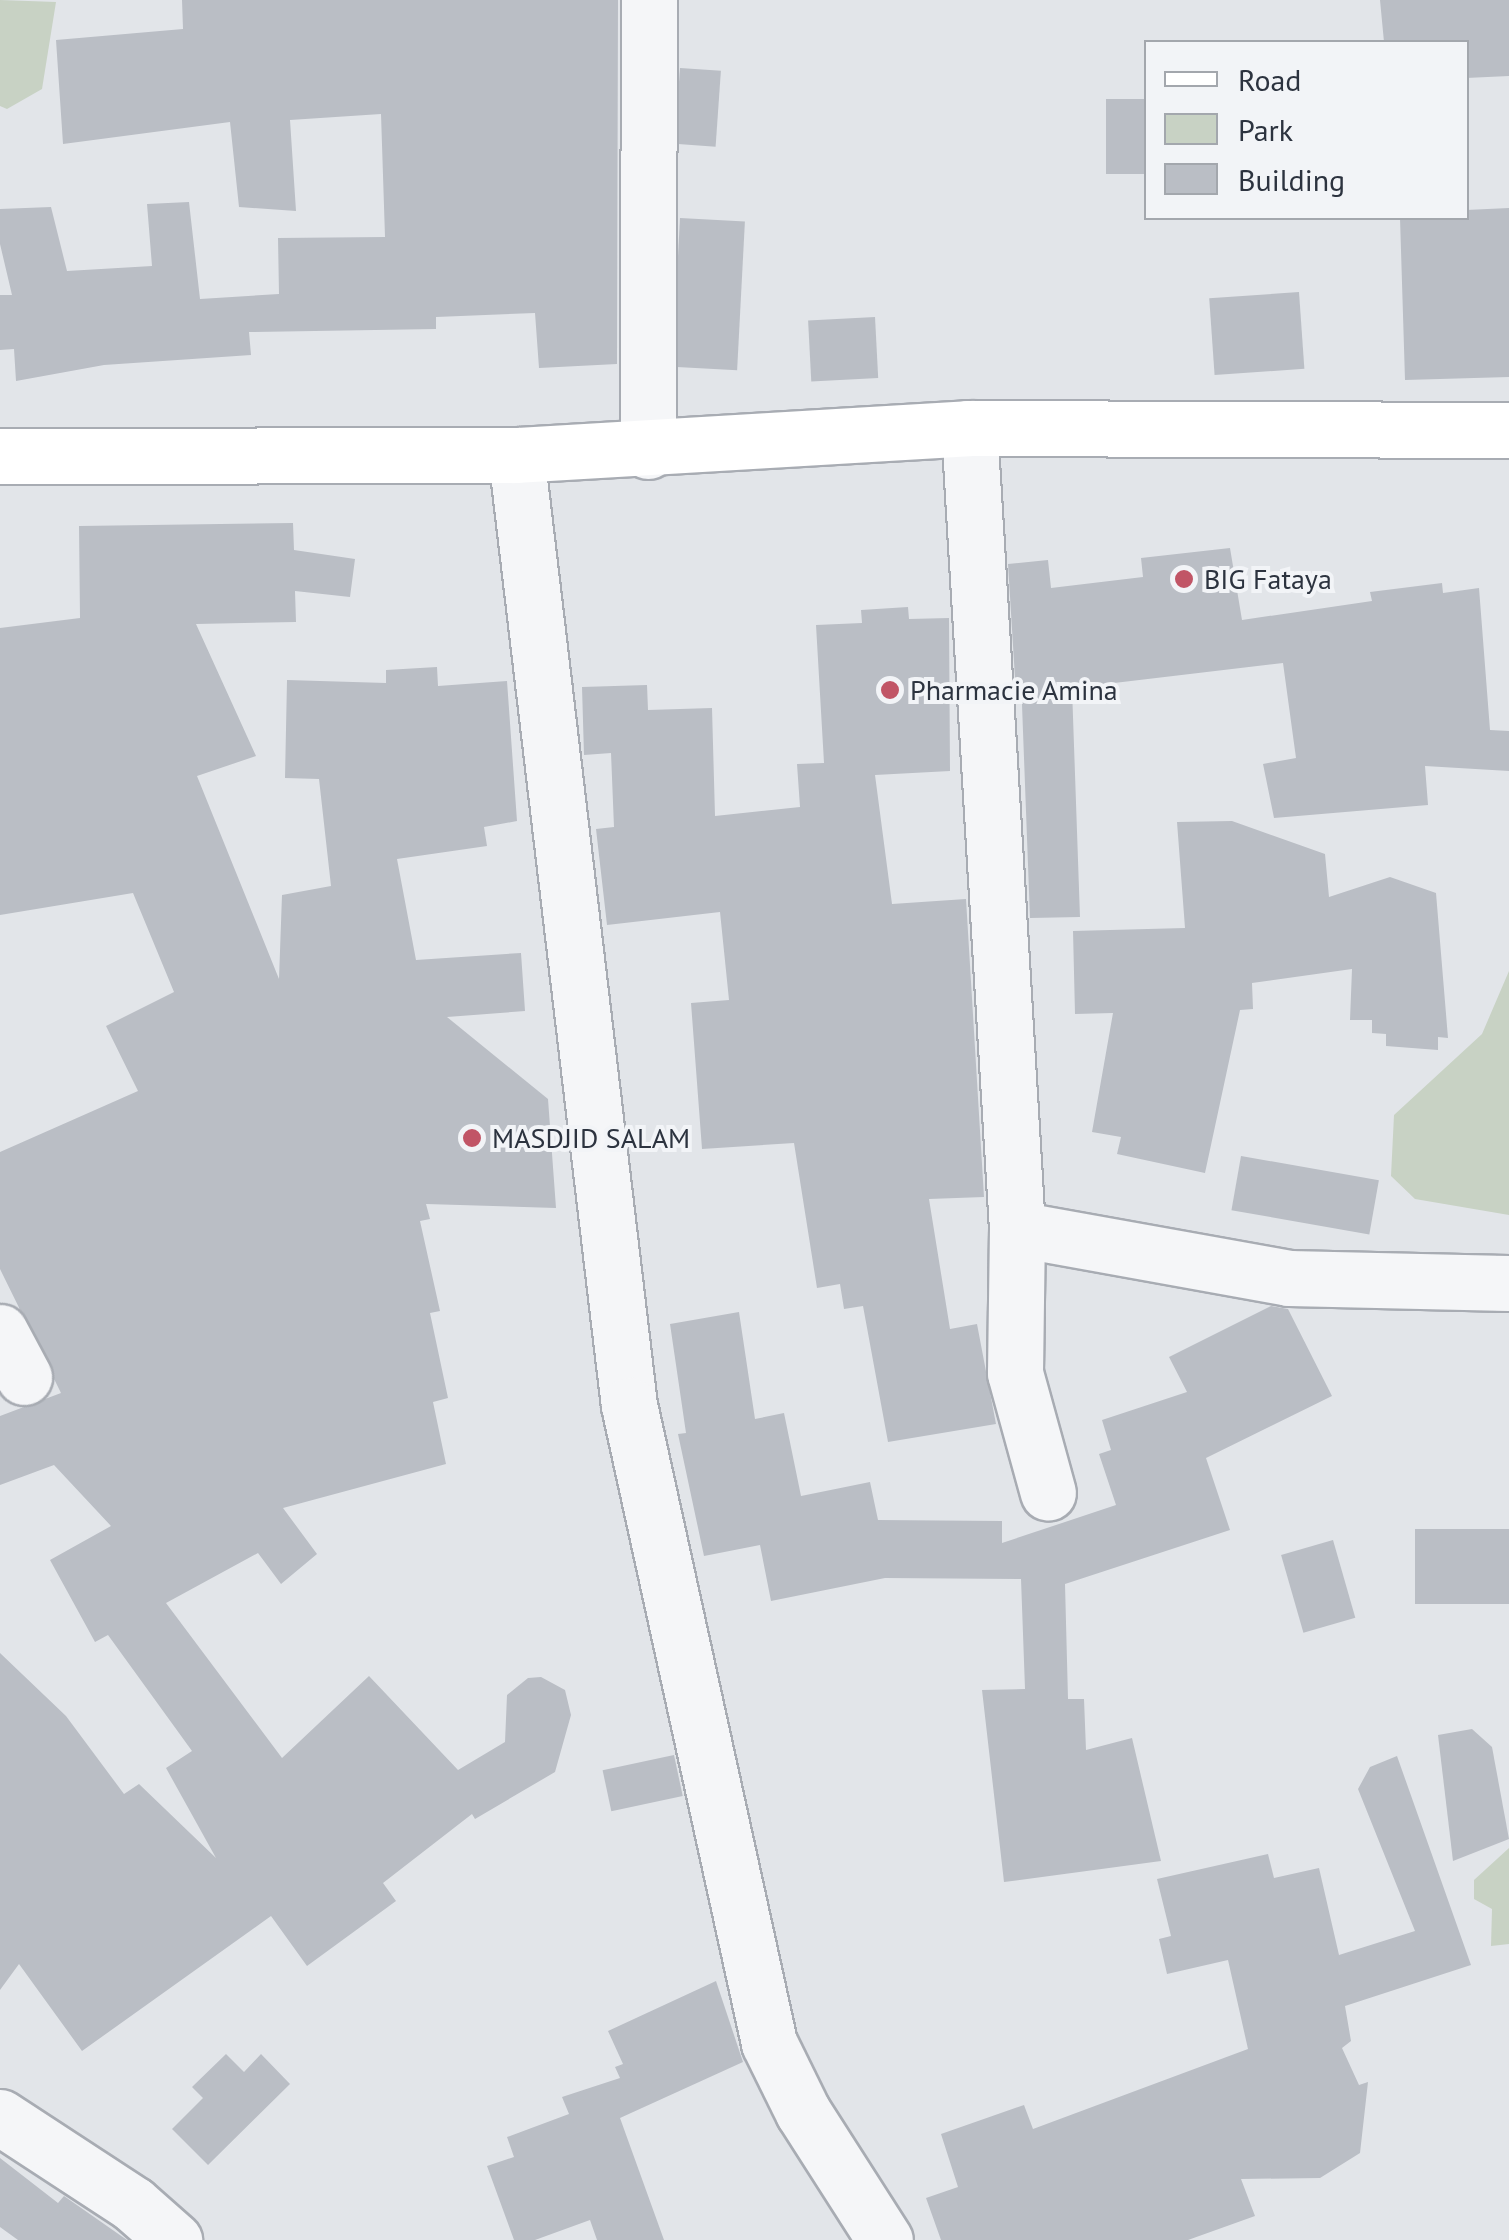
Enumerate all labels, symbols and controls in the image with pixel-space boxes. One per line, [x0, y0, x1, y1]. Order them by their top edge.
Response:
legend [1144, 40, 1469, 220]
text: Road [1238, 60, 1302, 99]
text: Park [1238, 110, 1293, 149]
text: Building [1238, 160, 1345, 199]
place label: BIG Fataya [1204, 562, 1332, 596]
marker: BIG Fataya [1173, 568, 1195, 590]
place label: Pharmacie Amina [910, 673, 1119, 707]
marker: Pharmacie Amina [879, 679, 901, 701]
place label: MASDJID SALAM [492, 1121, 690, 1155]
marker: MASDJID SALAM [461, 1127, 483, 1149]

